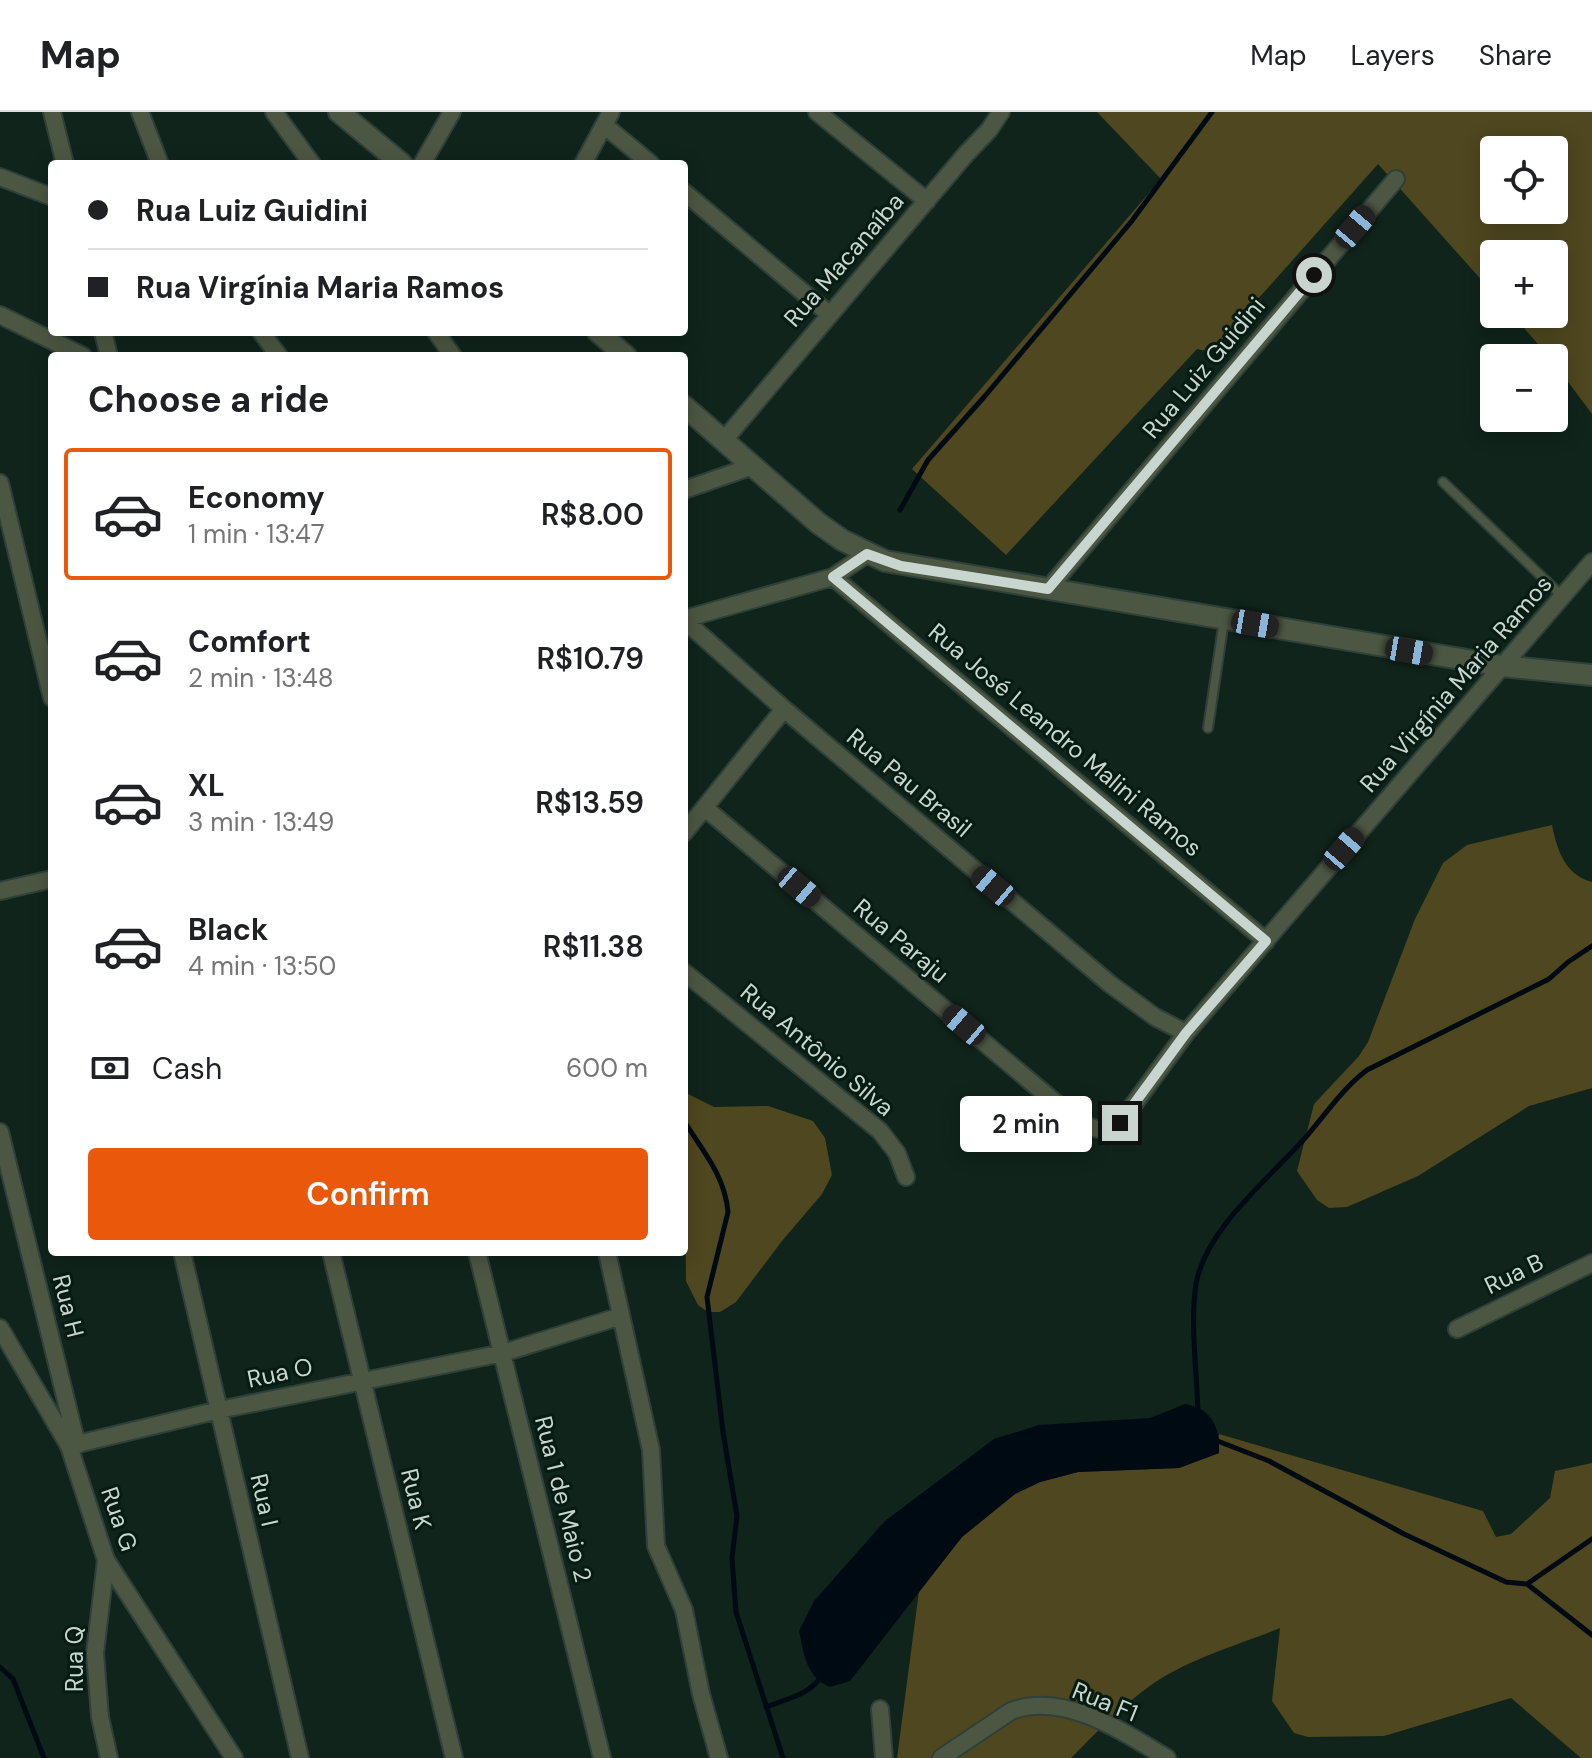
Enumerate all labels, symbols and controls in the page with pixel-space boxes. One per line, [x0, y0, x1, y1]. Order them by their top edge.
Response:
text: Map [40, 30, 121, 80]
text: Map [1250, 37, 1307, 74]
text: Layers [1351, 37, 1435, 74]
text: Share [1479, 37, 1552, 74]
map controls [1480, 136, 1568, 432]
button: locate [1480, 136, 1568, 224]
street label: Rua Macanaíba [777, 186, 910, 333]
text: Rua Luiz Guidini [136, 191, 368, 230]
car [1330, 201, 1380, 253]
button: + [1480, 240, 1568, 328]
route start [1296, 257, 1332, 293]
text: Rua Virgínia Maria Ramos [136, 268, 504, 307]
street label: Rua Luiz Guidini [1135, 291, 1272, 445]
button: − [1480, 344, 1568, 432]
text: Choose a ride [88, 376, 329, 423]
icon: car [92, 478, 164, 550]
text: Economy [188, 478, 325, 517]
text: R$8.00 [541, 495, 644, 534]
text: 1 min · 13:47 [188, 517, 325, 551]
street label: Rua Virgínia Maria Ramos [1353, 569, 1558, 799]
car [1229, 608, 1281, 640]
street label: Rua José Leandro Malini Ramos [922, 616, 1208, 863]
icon: car [92, 622, 164, 694]
text: Comfort [188, 622, 311, 661]
car [1383, 635, 1435, 667]
text: R$10.79 [537, 639, 644, 678]
text: 2 min · 13:48 [188, 661, 334, 695]
street label: Rua Pau Brasil [841, 721, 978, 844]
icon: car [92, 766, 164, 838]
text: XL [188, 766, 225, 805]
text: R$13.59 [535, 783, 644, 822]
text: 3 min · 13:49 [188, 805, 334, 839]
car [1319, 823, 1369, 875]
car [967, 861, 1019, 911]
car [773, 862, 825, 912]
street label: Rua Paraju [847, 892, 955, 990]
icon: car [92, 910, 164, 982]
text: Black [188, 910, 268, 949]
text: R$11.38 [543, 927, 644, 966]
text: 4 min · 13:50 [188, 949, 336, 983]
street label: Rua Antônio Silva [734, 976, 900, 1123]
car [938, 1000, 990, 1050]
icon: cash [88, 1046, 132, 1090]
text: Cash [152, 1049, 222, 1088]
text: 600 m [566, 1051, 648, 1085]
callout: 2 min [960, 1095, 1092, 1151]
route end [1102, 1105, 1138, 1141]
text: 2 min [992, 1107, 1060, 1141]
button: Confirm [88, 1148, 648, 1240]
street label: Rua B [1479, 1246, 1548, 1301]
street label: Rua H [46, 1271, 91, 1341]
street label: Rua O [244, 1350, 315, 1395]
street label: Rua 1 de Maio 2 [528, 1413, 599, 1585]
street label: Rua K [394, 1465, 439, 1532]
street label: Rua I [243, 1471, 286, 1529]
street label: Rua G [94, 1483, 145, 1555]
street label: Rua Q [59, 1626, 90, 1692]
street label: Rua F1 [1068, 1674, 1142, 1729]

